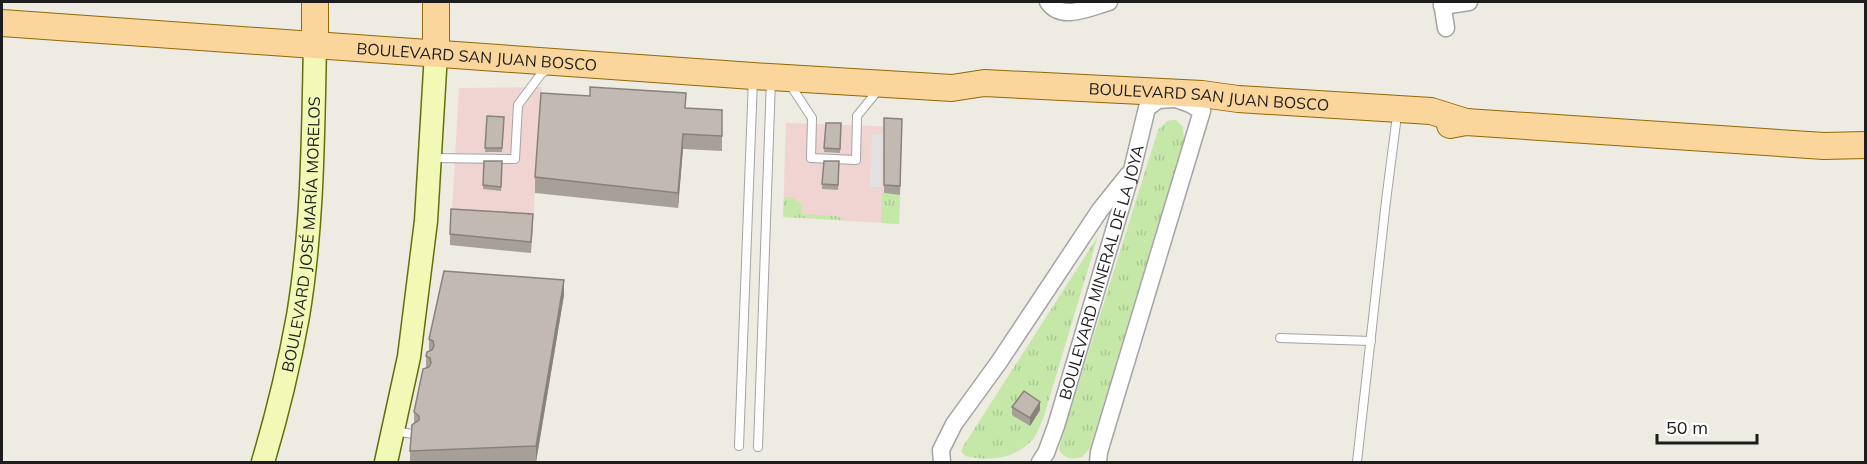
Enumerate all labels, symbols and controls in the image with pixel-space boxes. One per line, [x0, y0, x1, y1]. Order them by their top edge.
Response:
street label: BOULEVARD SAN JUAN BOSCO [356, 38, 598, 75]
street label: BOULEVARD SAN JUAN BOSCO [1088, 78, 1330, 115]
street label: BOULEVARD JOSÉ MARÍA MORELOS [277, 96, 324, 374]
street label: BOULEVARD MINERAL DE LA JOYA [1054, 143, 1148, 402]
scale bar [1657, 407, 1758, 445]
text: 50 m [1666, 416, 1708, 439]

